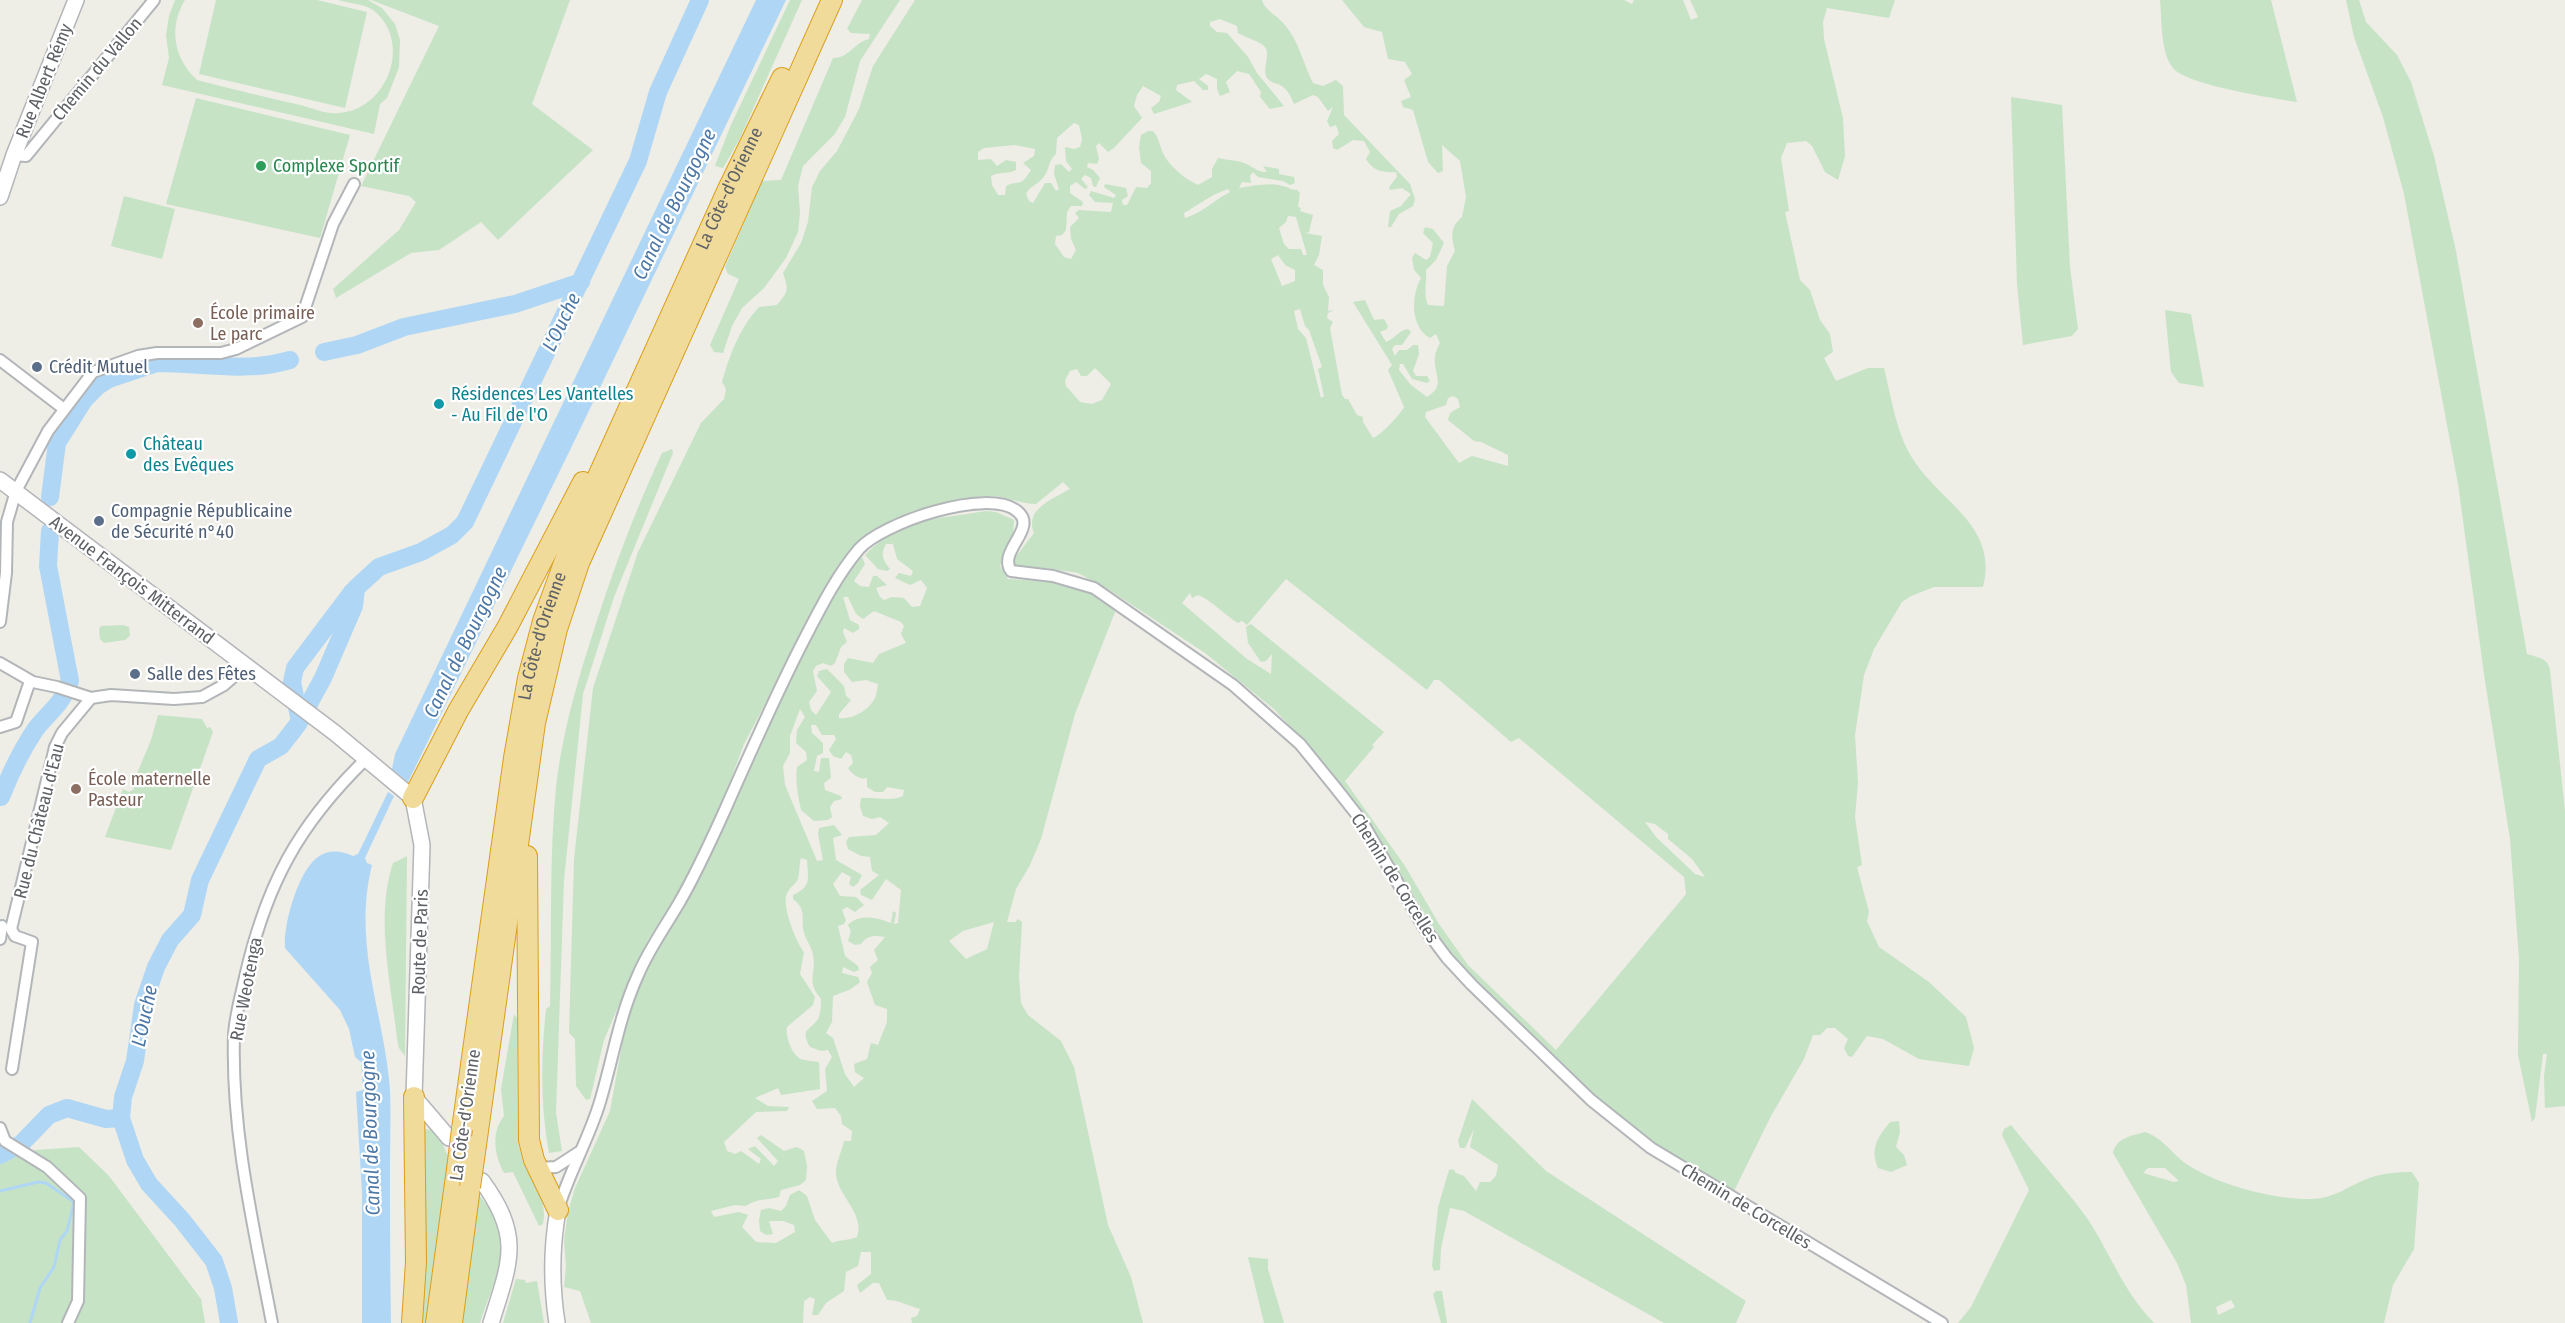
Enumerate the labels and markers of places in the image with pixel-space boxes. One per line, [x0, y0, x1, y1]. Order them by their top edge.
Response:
place label: Complexe Sportif [273, 155, 401, 177]
marker: Complexe Sportif [254, 159, 268, 173]
place label: École primaire Le parc [210, 301, 315, 345]
marker: École primaire Le parc [191, 316, 205, 330]
place label: Crédit Mutuel [49, 356, 148, 378]
marker: Crédit Mutuel [30, 360, 44, 374]
place label: Résidences Les Vantelles - Au Fil de l'O [451, 383, 634, 426]
marker: Résidences Les Vantelles - Au Fil de l'O [432, 397, 446, 411]
place label: Château des Evêques [143, 433, 234, 476]
marker: Château des Evêques [124, 447, 138, 461]
place label: Compagnie Républicaine de Sécurité n°40 [111, 500, 292, 543]
marker: Compagnie Républicaine de Sécurité n°40 [92, 514, 106, 528]
place label: Salle des Fêtes [147, 663, 256, 685]
marker: Salle des Fêtes [128, 667, 142, 681]
place label: École maternelle Pasteur [88, 767, 211, 811]
marker: École maternelle Pasteur [69, 782, 83, 796]

